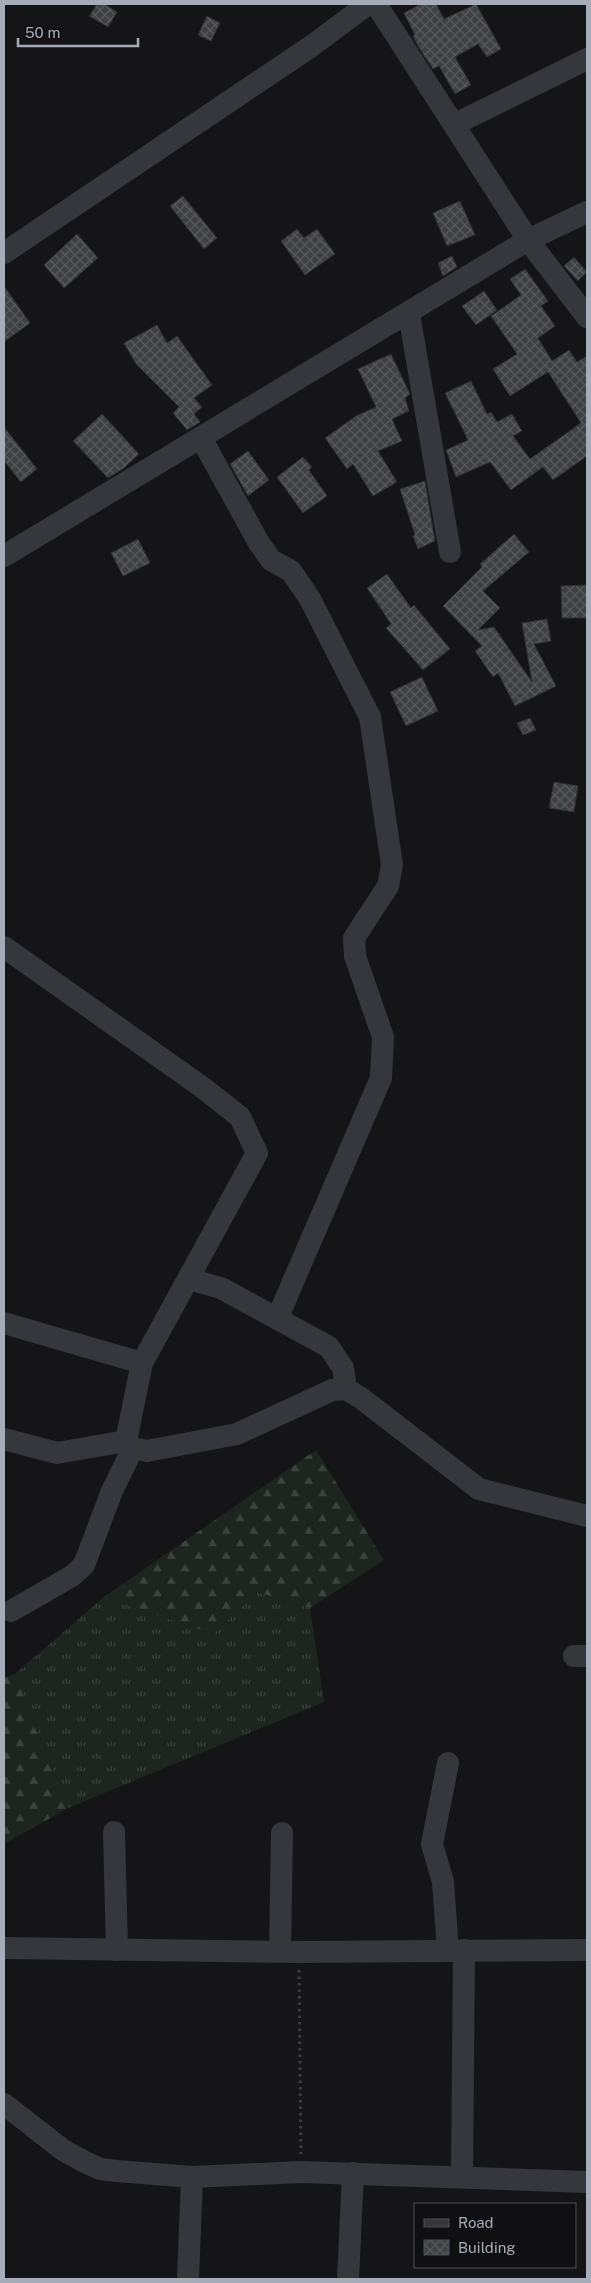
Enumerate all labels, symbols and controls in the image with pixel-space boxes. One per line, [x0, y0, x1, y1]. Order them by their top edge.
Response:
scale bar [18, 15, 138, 47]
text: 50 m [25, 24, 60, 41]
legend [414, 2203, 576, 2268]
text: Road [458, 2214, 494, 2231]
text: Building [458, 2239, 516, 2256]

